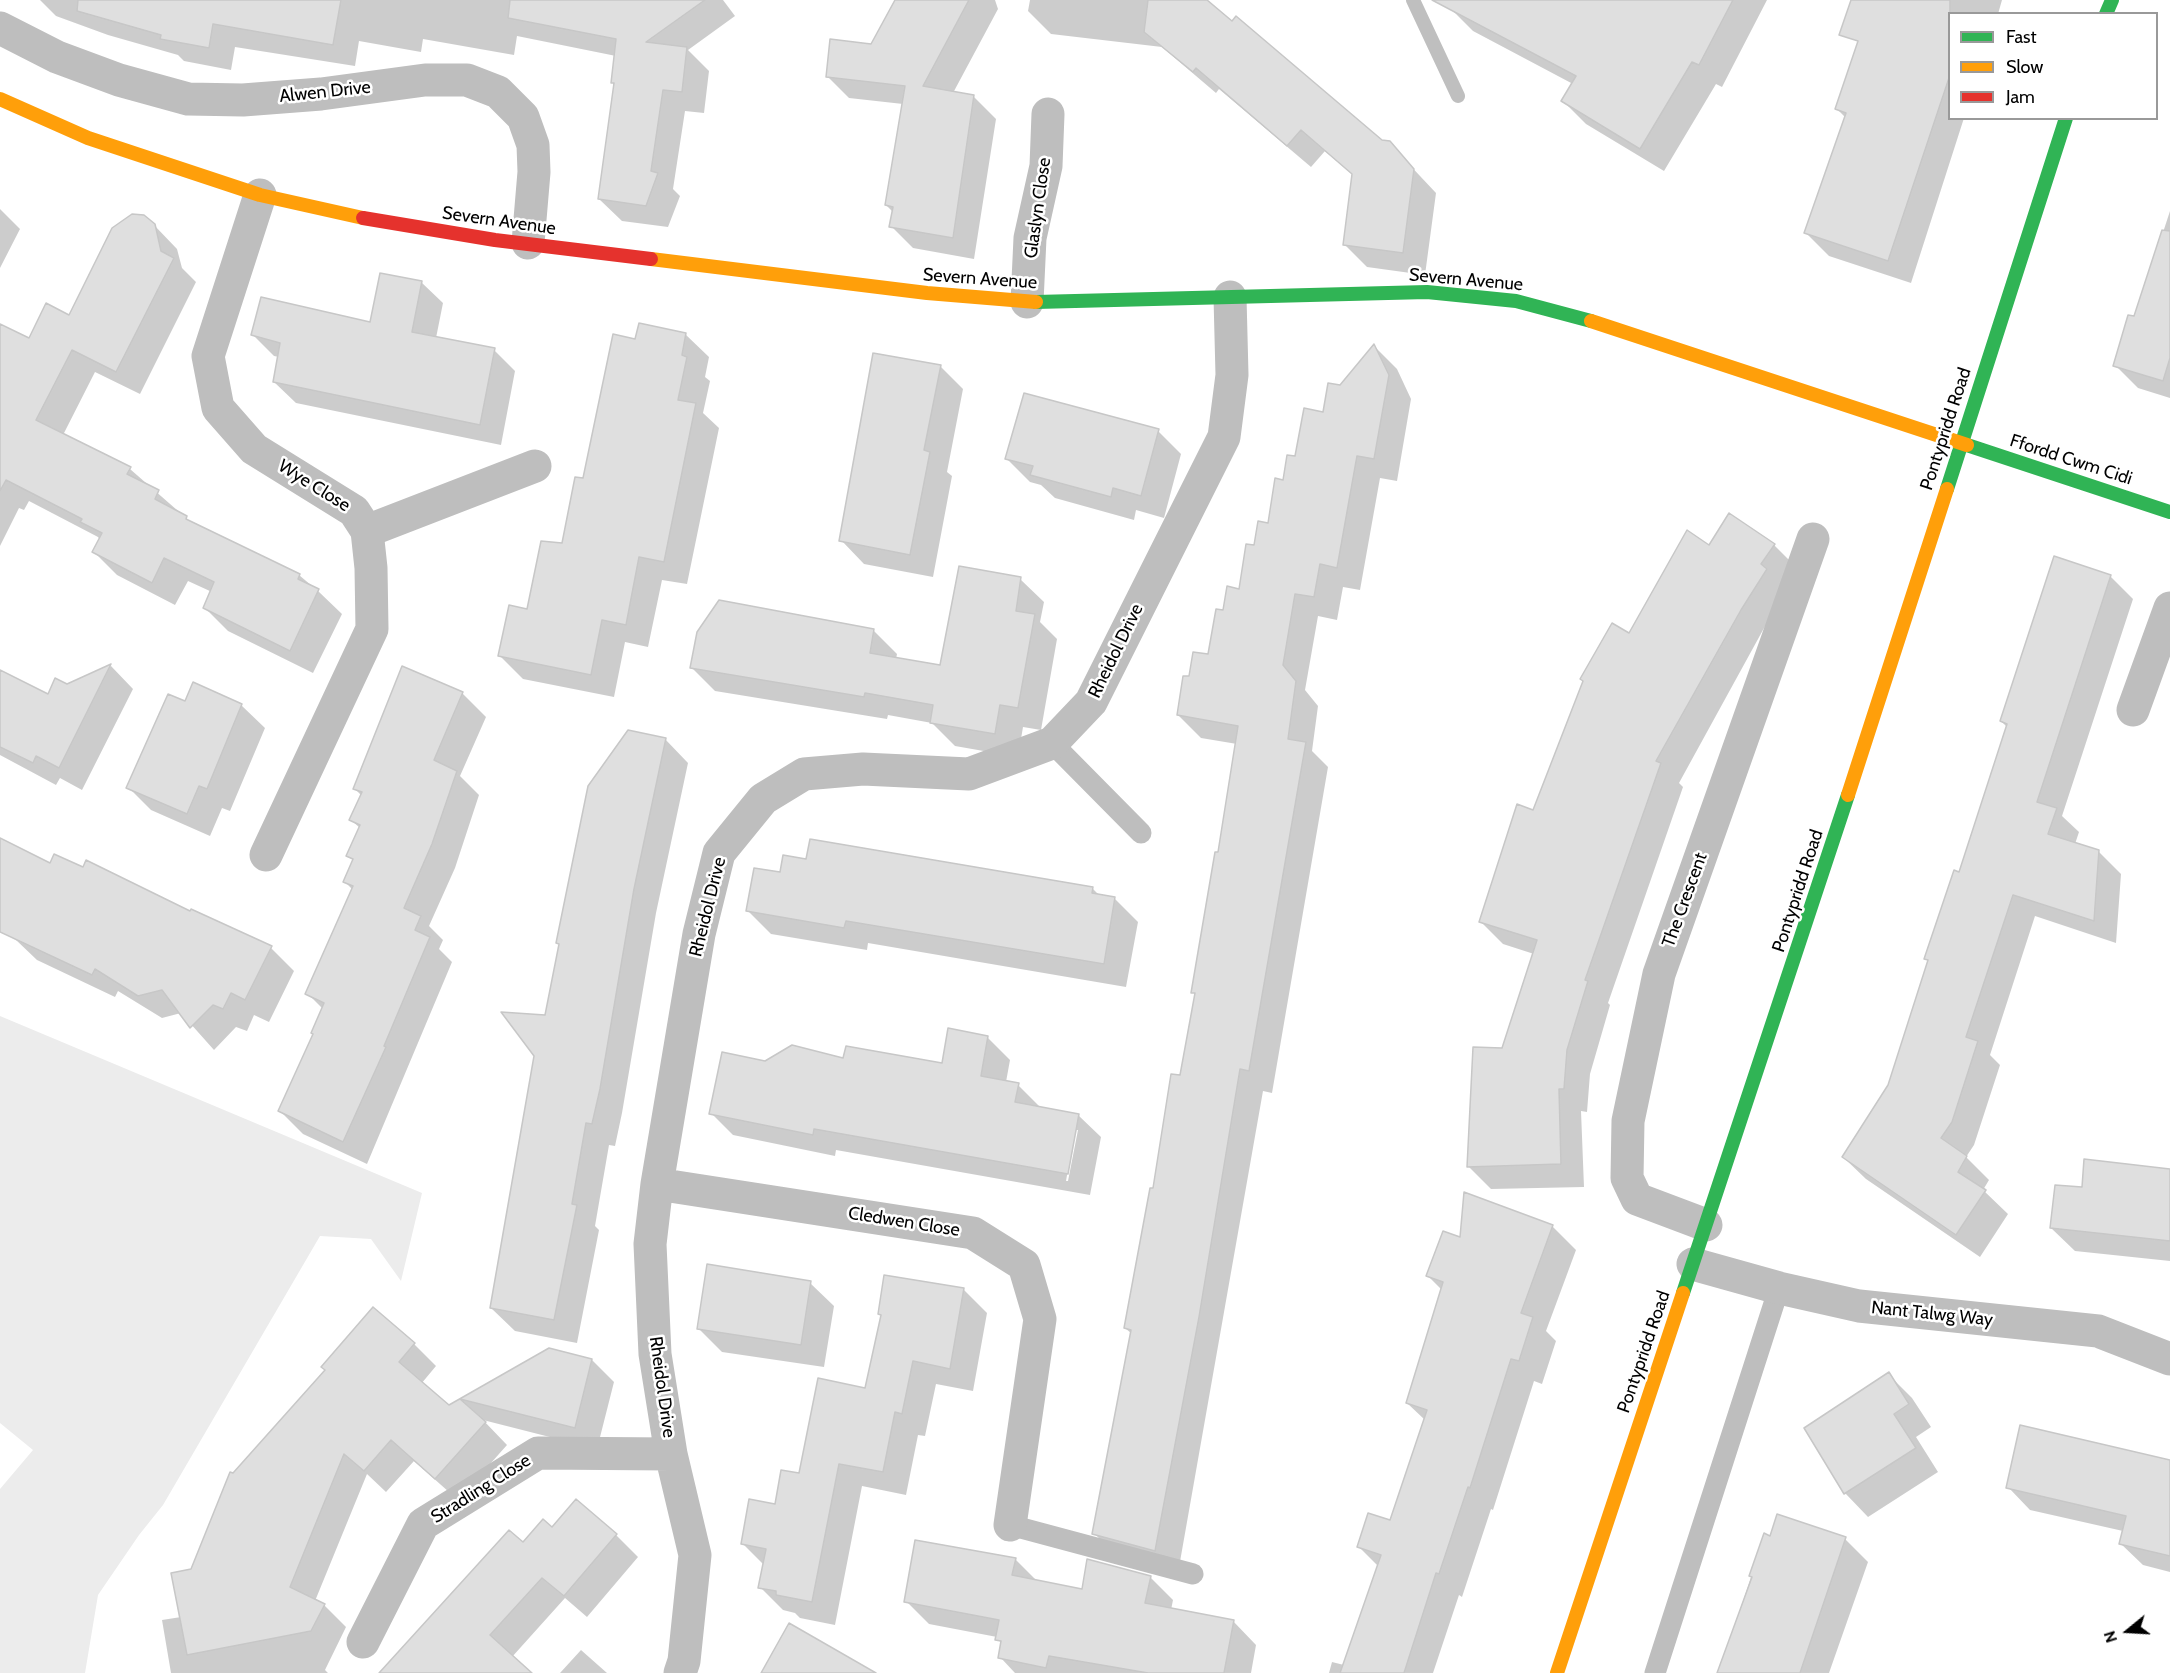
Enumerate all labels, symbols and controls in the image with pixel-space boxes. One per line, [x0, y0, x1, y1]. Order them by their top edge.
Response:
legend [1948, 12, 2158, 120]
text: Fast [2006, 26, 2037, 48]
text: Slow [2006, 56, 2043, 78]
street label: Alwen Drive [278, 76, 372, 108]
text: Jam [2006, 86, 2035, 108]
street label: Glaslyn Close [1020, 156, 1056, 260]
street label: Severn Avenue [441, 202, 557, 240]
street label: Severn Avenue [922, 264, 1038, 294]
street label: Severn Avenue [1408, 264, 1524, 296]
street label: Pontypridd Road [1916, 365, 1976, 493]
street label: Ffordd Cwm Cidi [2007, 430, 2135, 490]
street label: Wye Close [274, 455, 354, 517]
street label: Rheidol Drive [1084, 600, 1148, 702]
street label: Pontypridd Road [1768, 827, 1828, 955]
street label: The Crescent [1658, 850, 1712, 950]
street label: Rheidol Drive [685, 855, 731, 959]
street label: Cledwen Close [847, 1203, 961, 1241]
street label: Pontypridd Road [1613, 1288, 1675, 1416]
street label: Nant Talwg Way [1870, 1297, 1994, 1331]
street label: Rheidol Drive [644, 1335, 680, 1439]
street label: Stradling Close [427, 1450, 535, 1528]
north arrow [2098, 1601, 2158, 1661]
text: N [2100, 1628, 2121, 1645]

